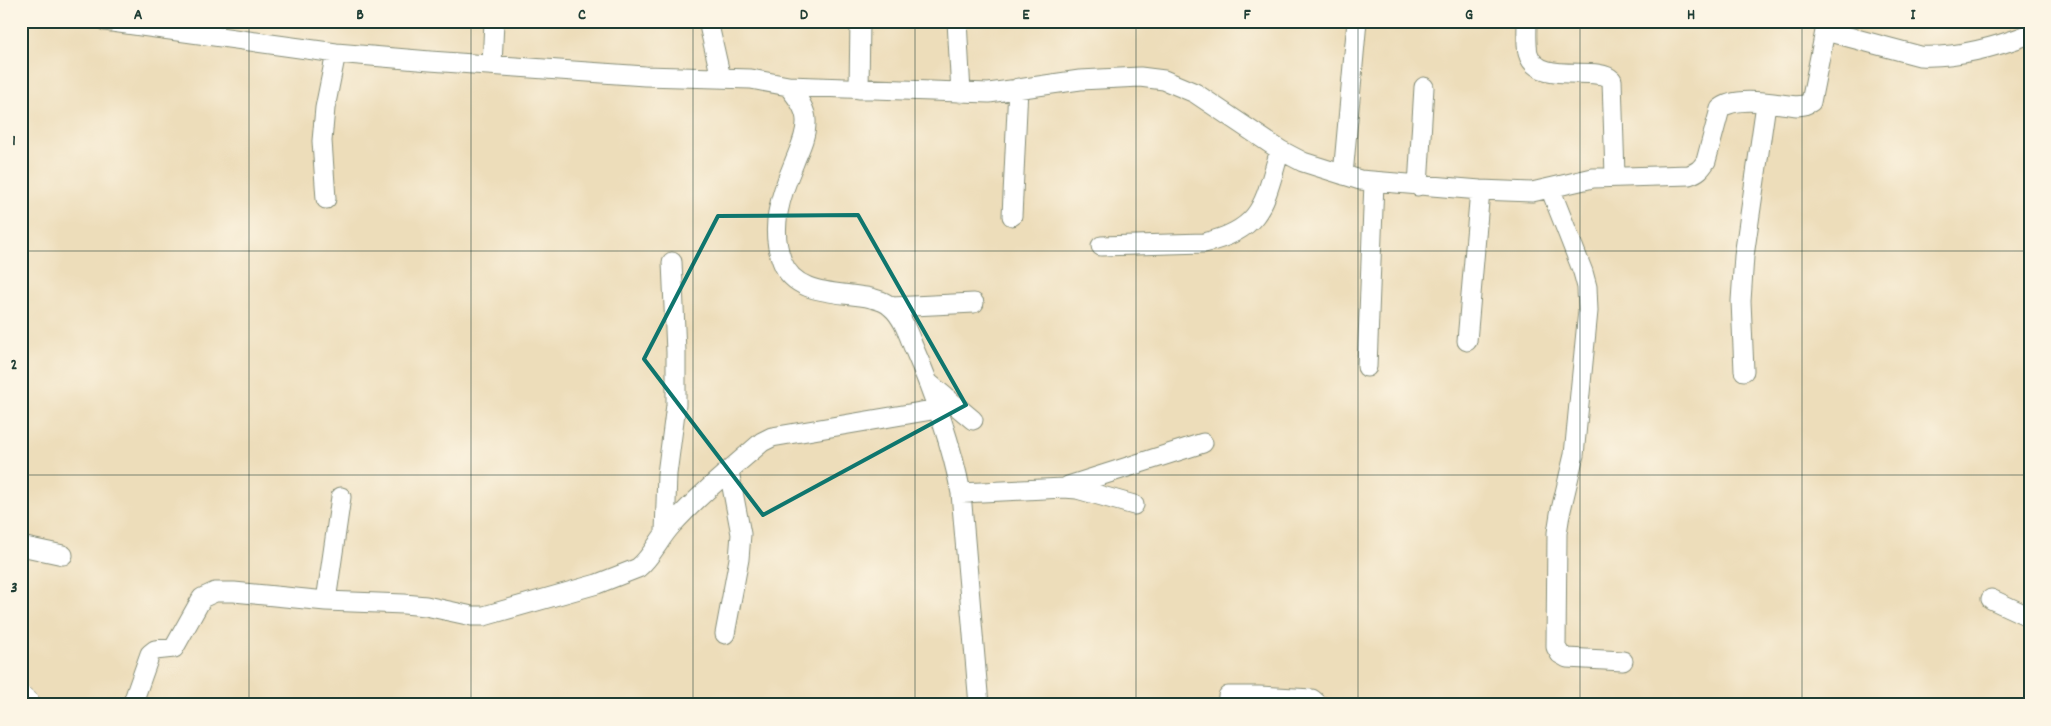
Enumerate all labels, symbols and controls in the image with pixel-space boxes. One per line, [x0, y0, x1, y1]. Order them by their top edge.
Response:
text: A [134, 4, 143, 27]
text: B [356, 4, 364, 27]
text: C [578, 4, 586, 27]
text: D [800, 4, 809, 27]
text: E [1022, 4, 1030, 27]
text: F [1243, 4, 1251, 27]
text: G [1465, 4, 1473, 27]
text: H [1687, 4, 1695, 27]
text: I [1911, 4, 1917, 27]
text: 1 [12, 130, 16, 153]
text: 2 [11, 354, 18, 377]
text: 3 [10, 577, 18, 600]

